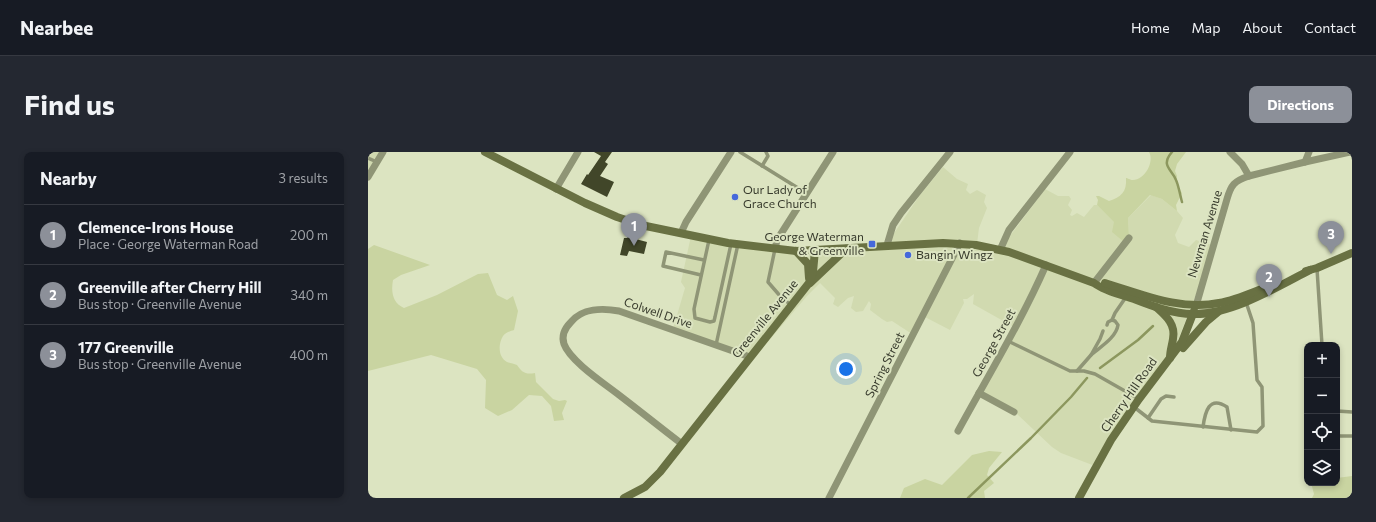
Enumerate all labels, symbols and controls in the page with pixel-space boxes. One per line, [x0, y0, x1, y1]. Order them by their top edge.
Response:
text: Nearbee [20, 16, 93, 39]
text: Home [1131, 19, 1170, 36]
text: Map [1192, 19, 1220, 36]
text: About [1242, 19, 1282, 36]
text: Contact [1304, 19, 1356, 36]
button: Directions [1249, 86, 1352, 123]
text: Find us [24, 87, 115, 121]
text: Nearby [40, 168, 97, 189]
text: 3 results [279, 170, 328, 186]
place label: Our Lady of Grace Church [743, 182, 817, 210]
street label: Newman Avenue [1184, 188, 1224, 279]
marker: Our Lady of Grace Church [730, 192, 740, 202]
pin: 1 [621, 213, 647, 246]
text: Clemence-Irons House [78, 218, 233, 236]
pin: 3 [1318, 221, 1344, 254]
text: 1 [50, 227, 56, 243]
text: 200 m [290, 227, 328, 243]
place label: George Waterman & Greenville [764, 229, 864, 257]
text: Place · George Waterman Road [78, 236, 258, 252]
marker: George Waterman & Greenville [867, 239, 877, 249]
place label: Bangin' Wingz [916, 247, 993, 261]
marker: Bangin' Wingz [903, 250, 913, 260]
pin: 2 [1256, 264, 1282, 297]
street label: Greenville Avenue [728, 276, 800, 360]
text: Greenville after Cherry Hill [78, 278, 262, 296]
text: 2 [49, 287, 57, 303]
text: 340 m [290, 287, 328, 303]
street label: Colwell Drive [622, 294, 694, 330]
text: Bus stop · Greenville Avenue [78, 296, 242, 312]
street label: George Street [969, 306, 1018, 379]
street label: Spring Street [862, 329, 907, 400]
text: 177 Greenville [78, 338, 174, 356]
map controls [1304, 342, 1340, 486]
button: + [1304, 342, 1340, 378]
text: 3 [49, 347, 57, 363]
text: 400 m [289, 347, 328, 363]
street label: Cherry Hill Road [1097, 354, 1159, 434]
text: Bus stop · Greenville Avenue [78, 356, 242, 372]
your location [836, 359, 856, 379]
button: − [1304, 378, 1340, 414]
button: locate [1304, 414, 1340, 450]
button: layers [1304, 450, 1340, 486]

